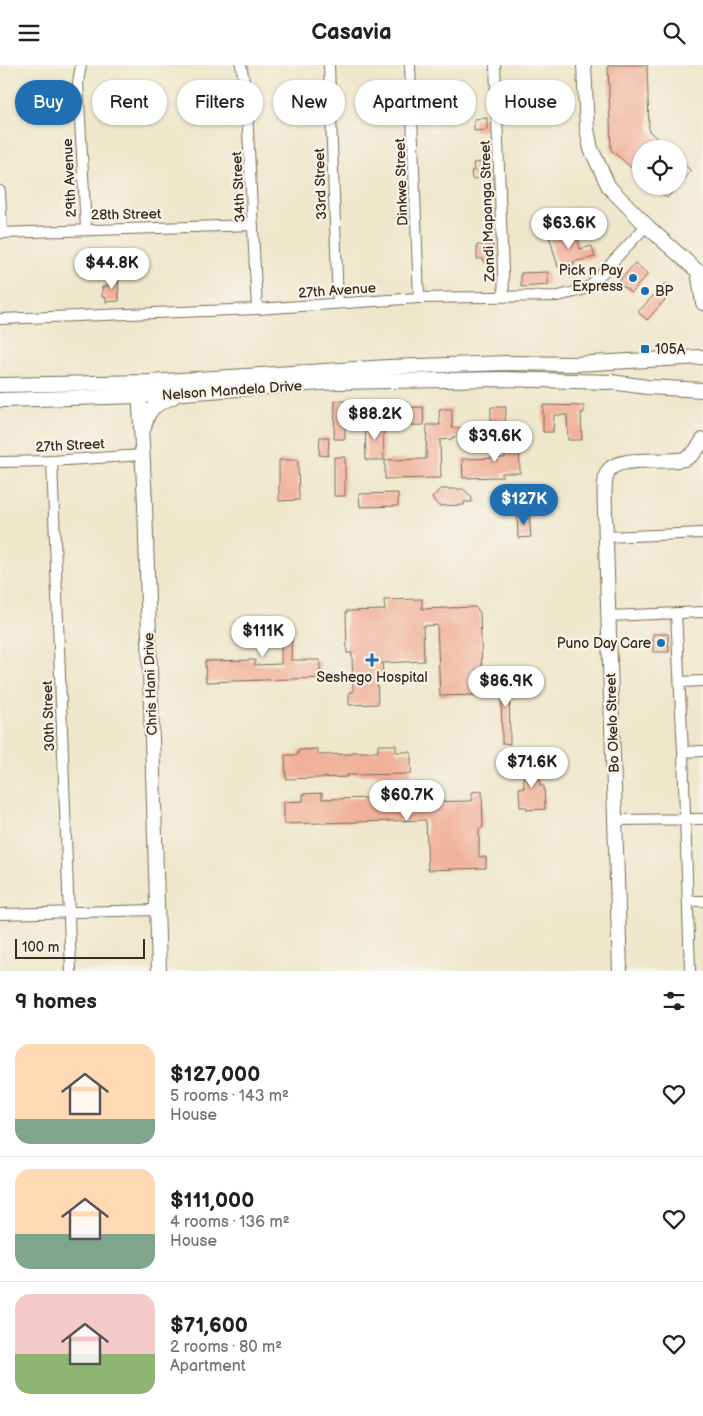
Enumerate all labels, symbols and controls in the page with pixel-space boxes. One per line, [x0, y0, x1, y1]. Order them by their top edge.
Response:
icon: menu [15, 19, 43, 47]
text: Casavia [311, 19, 392, 46]
icon: search [660, 19, 688, 47]
chip: Buy [15, 80, 82, 125]
chip: Rent [92, 80, 167, 125]
chip: Filters [177, 80, 263, 125]
chip: New [273, 80, 345, 125]
chip: Apartment [355, 80, 476, 125]
chip: House [486, 80, 575, 125]
street label: Dinkwe Street [391, 137, 412, 226]
street label: 29th Avenue [59, 138, 80, 218]
street label: Zondi Mapanga Street [477, 139, 498, 283]
map controls [632, 140, 687, 195]
button: locate [632, 140, 687, 195]
street label: 33rd Street [311, 147, 330, 220]
street label: 34th Street [228, 150, 249, 223]
street label: 28th Street [91, 205, 162, 224]
pin: $63.6K [528, 207, 610, 250]
text: $63.6K [542, 214, 596, 233]
pin: $44.8K [71, 247, 153, 290]
text: $44.8K [85, 254, 139, 273]
place label: Pick n Pay Express [559, 262, 624, 295]
marker: Pick n Pay Express [627, 272, 639, 284]
street label: 27th Avenue [298, 279, 377, 302]
place label: BP [655, 283, 674, 300]
marker: BP [639, 285, 651, 297]
place label: 105A [655, 341, 686, 358]
marker: 105A [639, 343, 651, 355]
street label: Nelson Mandela Drive [161, 377, 303, 404]
pin: $88.2K [334, 399, 416, 441]
text: $88.2K [348, 405, 402, 424]
pin: $39.6K [454, 421, 536, 463]
text: $39.6K [468, 427, 522, 446]
street label: 27th Street [35, 435, 106, 456]
pin: $127K [489, 483, 559, 526]
text: $127K [501, 490, 547, 509]
pin: $111K [228, 615, 298, 658]
text: $111K [242, 622, 284, 641]
street label: Chris Hani Drive [140, 632, 161, 736]
place label: Puno Day Care [557, 635, 651, 652]
marker: Puno Day Care [655, 637, 667, 649]
marker: Seshego Hospital [365, 653, 379, 667]
pin: $86.9K [465, 665, 547, 708]
place label: Seshego Hospital [316, 669, 428, 686]
text: $86.9K [479, 672, 533, 691]
street label: Bo Okelo Street [602, 672, 623, 773]
street label: 30th Street [39, 680, 58, 752]
pin: $71.6K [491, 747, 573, 789]
text: $71.6K [507, 753, 557, 772]
pin: $60.7K [366, 779, 448, 822]
text: $60.7K [380, 786, 434, 805]
scale bar [15, 936, 145, 959]
text: 100 m [22, 939, 59, 956]
icon: filters [660, 987, 688, 1015]
text: 9 homes [15, 989, 97, 1014]
text: $127,000 [170, 1062, 260, 1087]
icon: home [55, 1064, 115, 1124]
icon: heart [660, 1080, 688, 1108]
text: 5 rooms · 143 m² [170, 1087, 289, 1106]
text: House [170, 1106, 217, 1125]
text: $111,000 [170, 1188, 254, 1213]
icon: home [55, 1189, 115, 1249]
icon: heart [660, 1205, 688, 1233]
text: 4 rooms · 136 m² [170, 1213, 290, 1232]
text: House [170, 1232, 217, 1251]
text: $71,600 [170, 1313, 248, 1338]
icon: home [55, 1314, 115, 1374]
icon: heart [660, 1330, 688, 1358]
text: 2 rooms · 80 m² [170, 1338, 282, 1357]
text: Apartment [170, 1357, 246, 1376]

